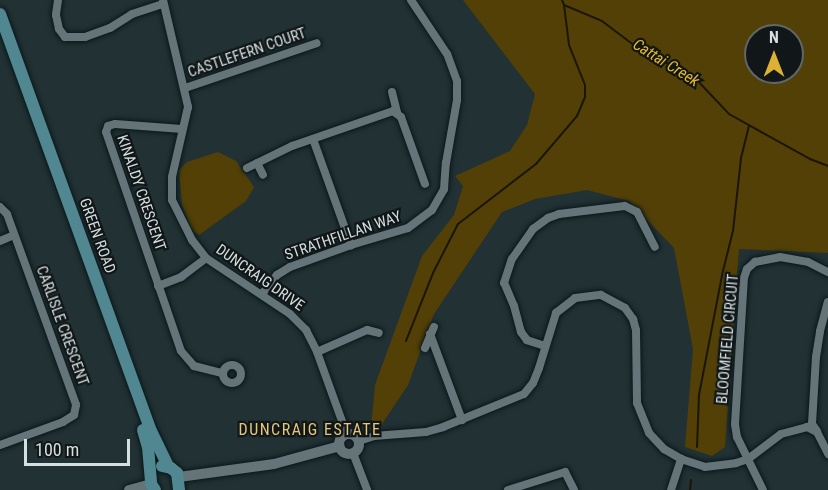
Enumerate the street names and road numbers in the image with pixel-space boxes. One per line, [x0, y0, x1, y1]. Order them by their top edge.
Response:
street label: CASTLEFERN COURT [186, 24, 308, 82]
street label: KINALDY CRESCENT [113, 133, 169, 253]
street label: GREEN ROAD [75, 196, 119, 276]
street label: STRATHFILLAN WAY [282, 208, 404, 264]
street label: DUNCRAIG DRIVE [212, 241, 308, 315]
street label: CARLISLE CRESCENT [32, 264, 92, 388]
street label: BLOOMFIELD CIRCUIT [713, 273, 743, 405]

